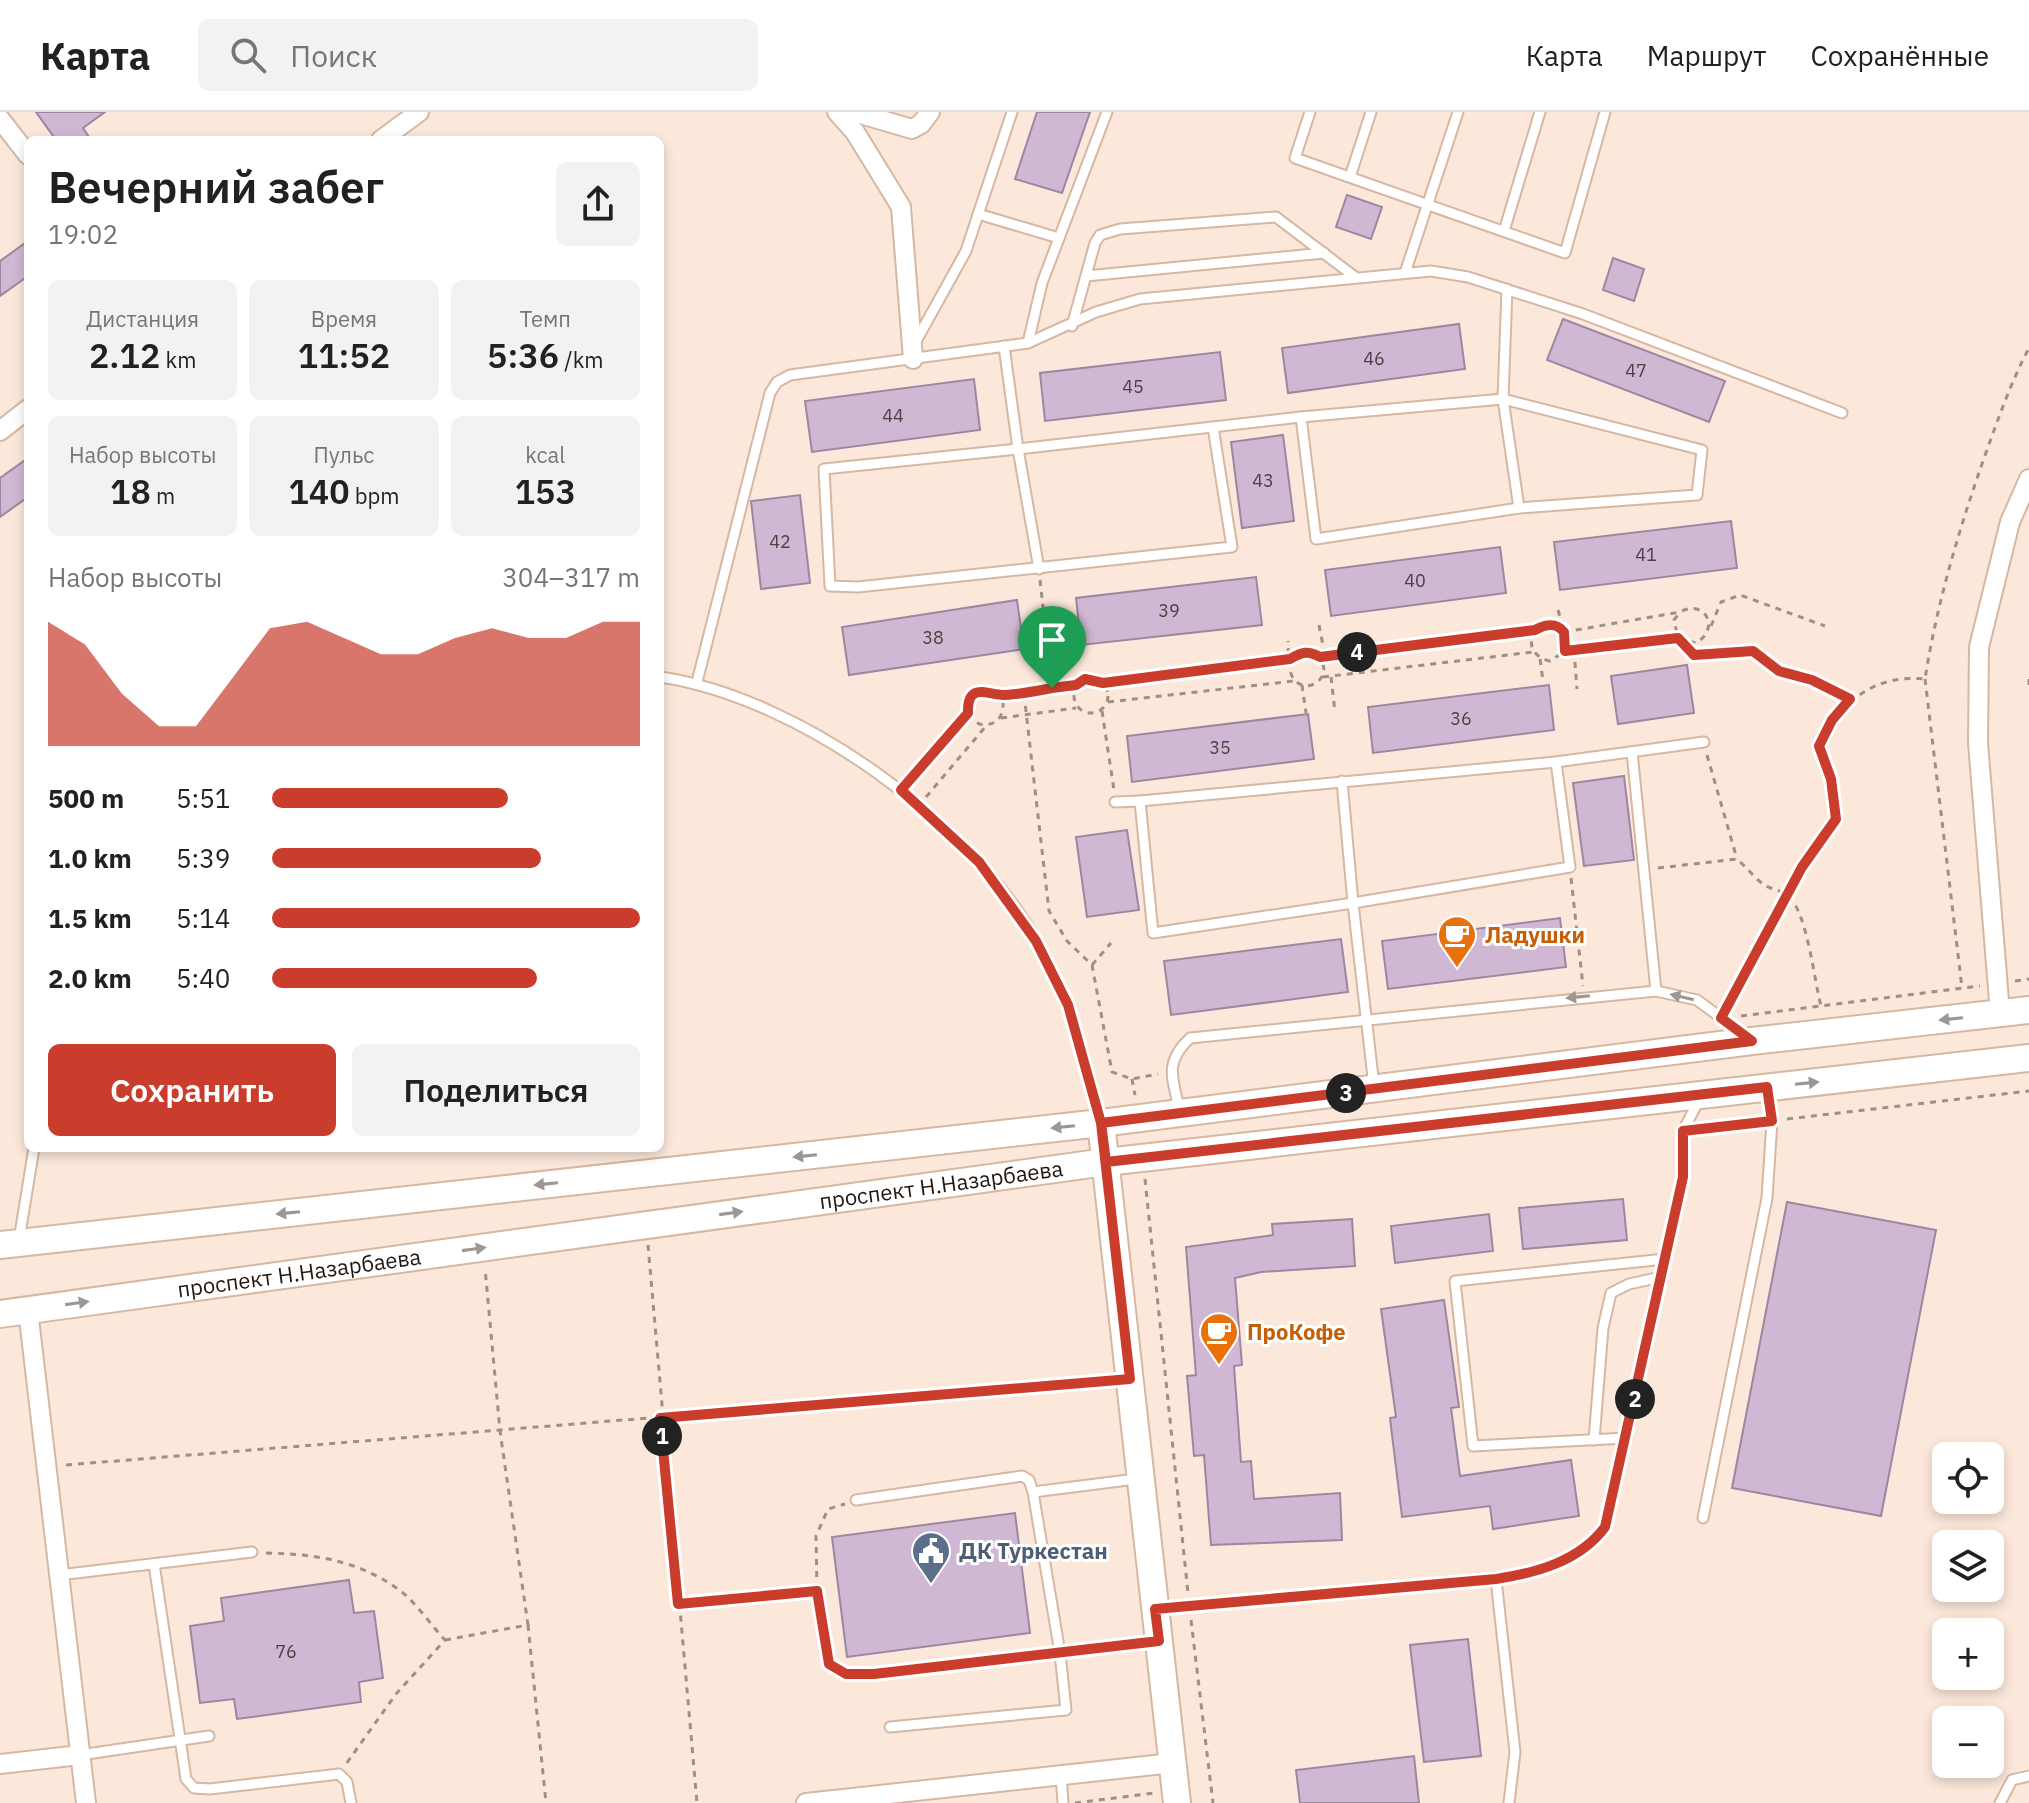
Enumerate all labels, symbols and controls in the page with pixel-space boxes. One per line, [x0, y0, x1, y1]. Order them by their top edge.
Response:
search box [198, 19, 758, 91]
text: Карта [40, 31, 150, 80]
icon: search [226, 33, 270, 77]
text: Поиск [290, 36, 377, 75]
text: Карта [1526, 37, 1603, 74]
text: Маршрут [1647, 37, 1766, 74]
text: Сохранённые [1810, 37, 1989, 74]
text: Вечерний забег [48, 158, 384, 215]
button: share [556, 162, 640, 246]
text: 19:02 [48, 217, 118, 251]
text: Дистанция [86, 304, 199, 333]
text: Время [311, 304, 377, 333]
text: Темп [520, 304, 571, 333]
text: 2.12 [89, 333, 160, 377]
text: 11:52 [298, 333, 390, 377]
text: 5:36 [487, 333, 559, 377]
text: km [160, 345, 196, 374]
text: /km [559, 345, 604, 374]
house number: 46 [1363, 347, 1385, 370]
house number: 47 [1625, 359, 1647, 382]
house number: 45 [1122, 375, 1144, 398]
house number: 44 [882, 404, 904, 427]
text: Набор высоты [69, 440, 216, 469]
text: Пульс [314, 440, 374, 469]
text: kcal [525, 440, 565, 469]
text: 18 [110, 469, 151, 513]
text: 140 [288, 469, 350, 513]
text: 153 [515, 469, 576, 513]
house number: 43 [1252, 469, 1274, 492]
text: m [151, 481, 175, 510]
text: bpm [350, 481, 400, 510]
house number: 42 [769, 530, 791, 553]
house number: 41 [1635, 543, 1657, 566]
text: Набор высоты [48, 560, 222, 594]
text: 304–317 m [502, 560, 640, 594]
house number: 40 [1404, 569, 1426, 592]
house number: 39 [1158, 599, 1180, 622]
pin [1018, 606, 1086, 688]
icon: arrive [1030, 618, 1074, 662]
house number: 38 [922, 626, 944, 649]
pin: 4 [1337, 632, 1377, 672]
text: 4 [1350, 637, 1364, 666]
house number: 36 [1450, 707, 1472, 730]
house number: 35 [1209, 736, 1231, 759]
text: 500 m [48, 781, 124, 815]
text: 5:51 [176, 781, 230, 815]
text: 1.0 km [48, 841, 132, 875]
text: 5:39 [176, 841, 230, 875]
text: 1.5 km [48, 901, 132, 935]
text: 5:14 [176, 901, 230, 935]
cafe icon: Ладушки [1436, 914, 1478, 969]
place label: Ладушки [1485, 920, 1585, 949]
text: 2.0 km [48, 961, 132, 995]
text: 5:40 [176, 961, 230, 995]
one-way arrow [1670, 990, 1695, 1003]
one-way arrow [1565, 991, 1590, 1004]
one-way arrow [1939, 1012, 1964, 1025]
button: Сохранить [48, 1044, 336, 1136]
button: Поделиться [352, 1044, 640, 1136]
pin: 3 [1326, 1073, 1366, 1113]
one-way arrow [1795, 1076, 1820, 1089]
text: 3 [1339, 1078, 1353, 1107]
one-way arrow [1050, 1121, 1075, 1134]
one-way arrow [792, 1149, 817, 1162]
street label: проспект Н.Назарбаева [817, 1153, 1065, 1215]
one-way arrow [533, 1178, 558, 1191]
one-way arrow [719, 1206, 744, 1219]
one-way arrow [275, 1207, 300, 1220]
street label: проспект Н.Назарбаева [175, 1241, 423, 1303]
one-way arrow [461, 1242, 486, 1255]
one-way arrow [65, 1297, 90, 1310]
cafe icon: ПроКофе [1198, 1311, 1240, 1366]
place label: ПроКофе [1247, 1317, 1346, 1346]
pin: 2 [1615, 1379, 1655, 1419]
text: 2 [1628, 1384, 1642, 1413]
pin: 1 [642, 1416, 682, 1456]
text: 1 [655, 1421, 669, 1450]
map controls [1932, 1442, 2004, 1778]
button: locate [1932, 1442, 2004, 1514]
public building icon: ДК Туркестан [910, 1530, 952, 1585]
button: layers [1932, 1530, 2004, 1602]
place label: ДК Туркестан [959, 1536, 1108, 1565]
button: + [1932, 1618, 2004, 1690]
house number: 76 [275, 1640, 297, 1663]
button: − [1932, 1706, 2004, 1778]

